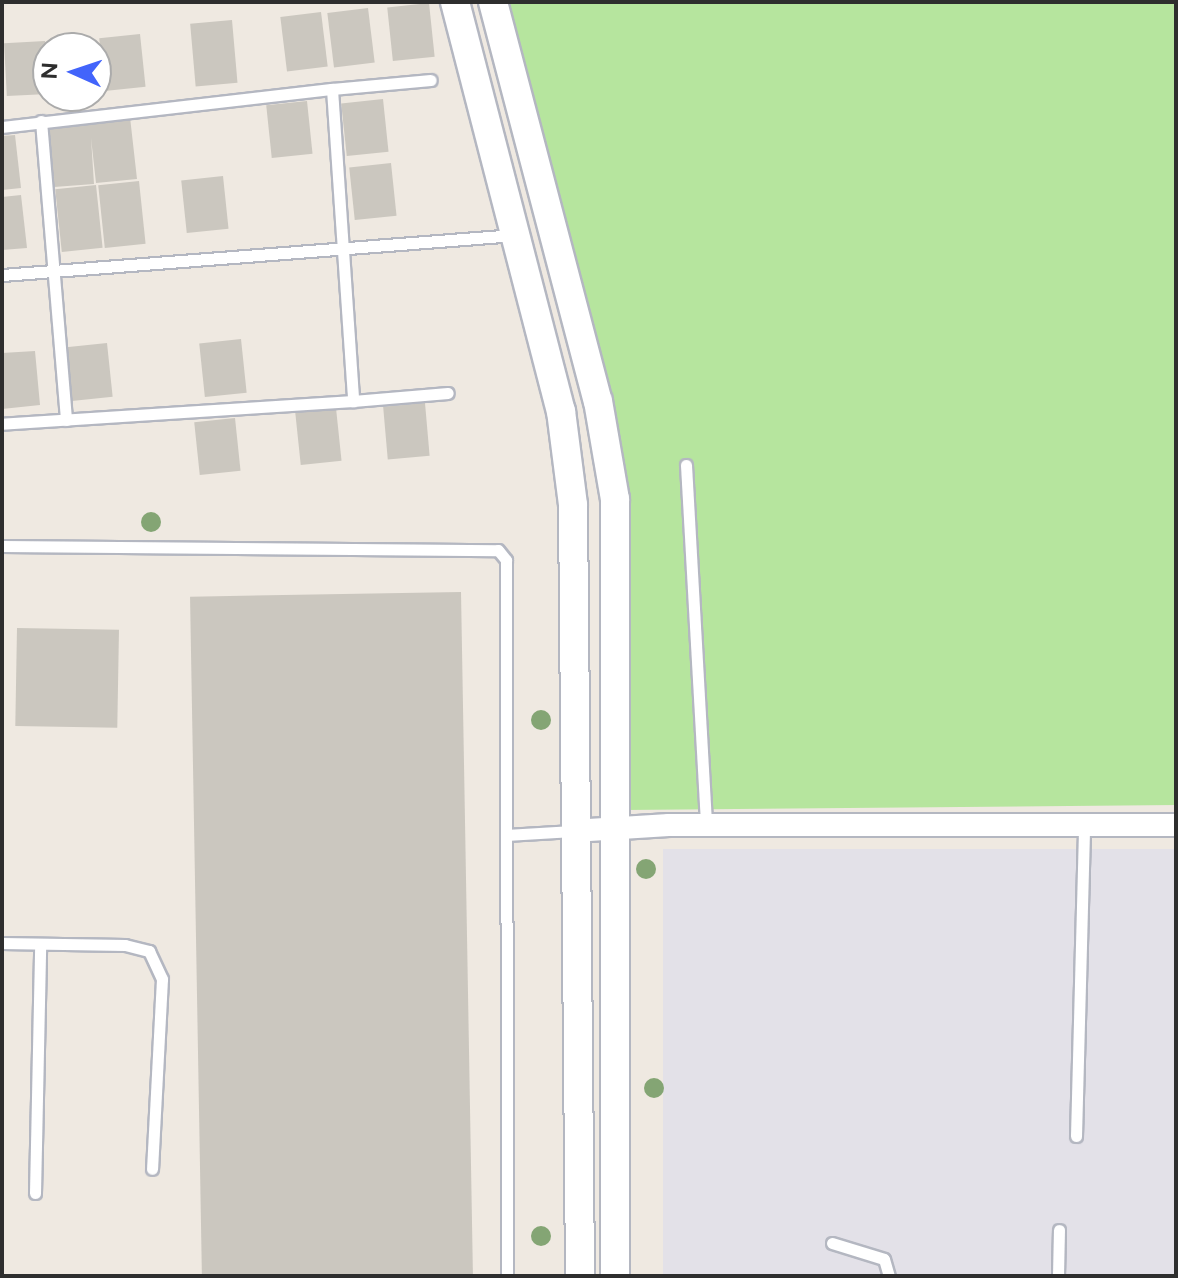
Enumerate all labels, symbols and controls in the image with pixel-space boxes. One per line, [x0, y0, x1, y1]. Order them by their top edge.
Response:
north arrow [32, 32, 112, 112]
text: N [36, 62, 63, 80]

